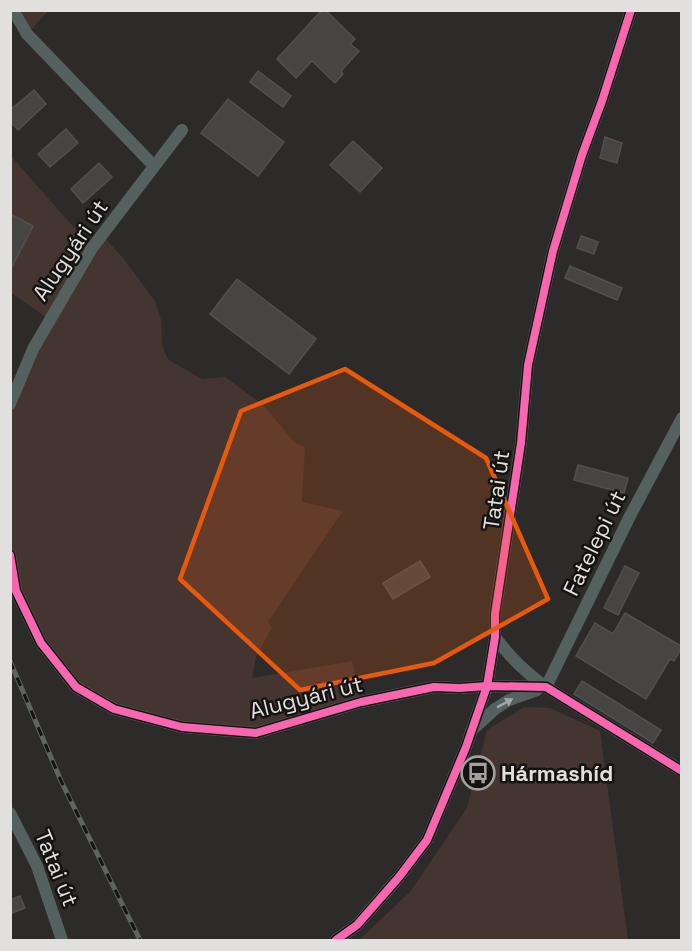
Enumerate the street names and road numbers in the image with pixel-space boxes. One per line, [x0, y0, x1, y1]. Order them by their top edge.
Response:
street label: Alugyári út [26, 194, 114, 306]
street label: Tatai út [477, 448, 515, 532]
street label: Fatelepi út [557, 486, 631, 600]
street label: Alugyári út [246, 669, 366, 725]
street label: Tatai út [29, 826, 85, 910]

